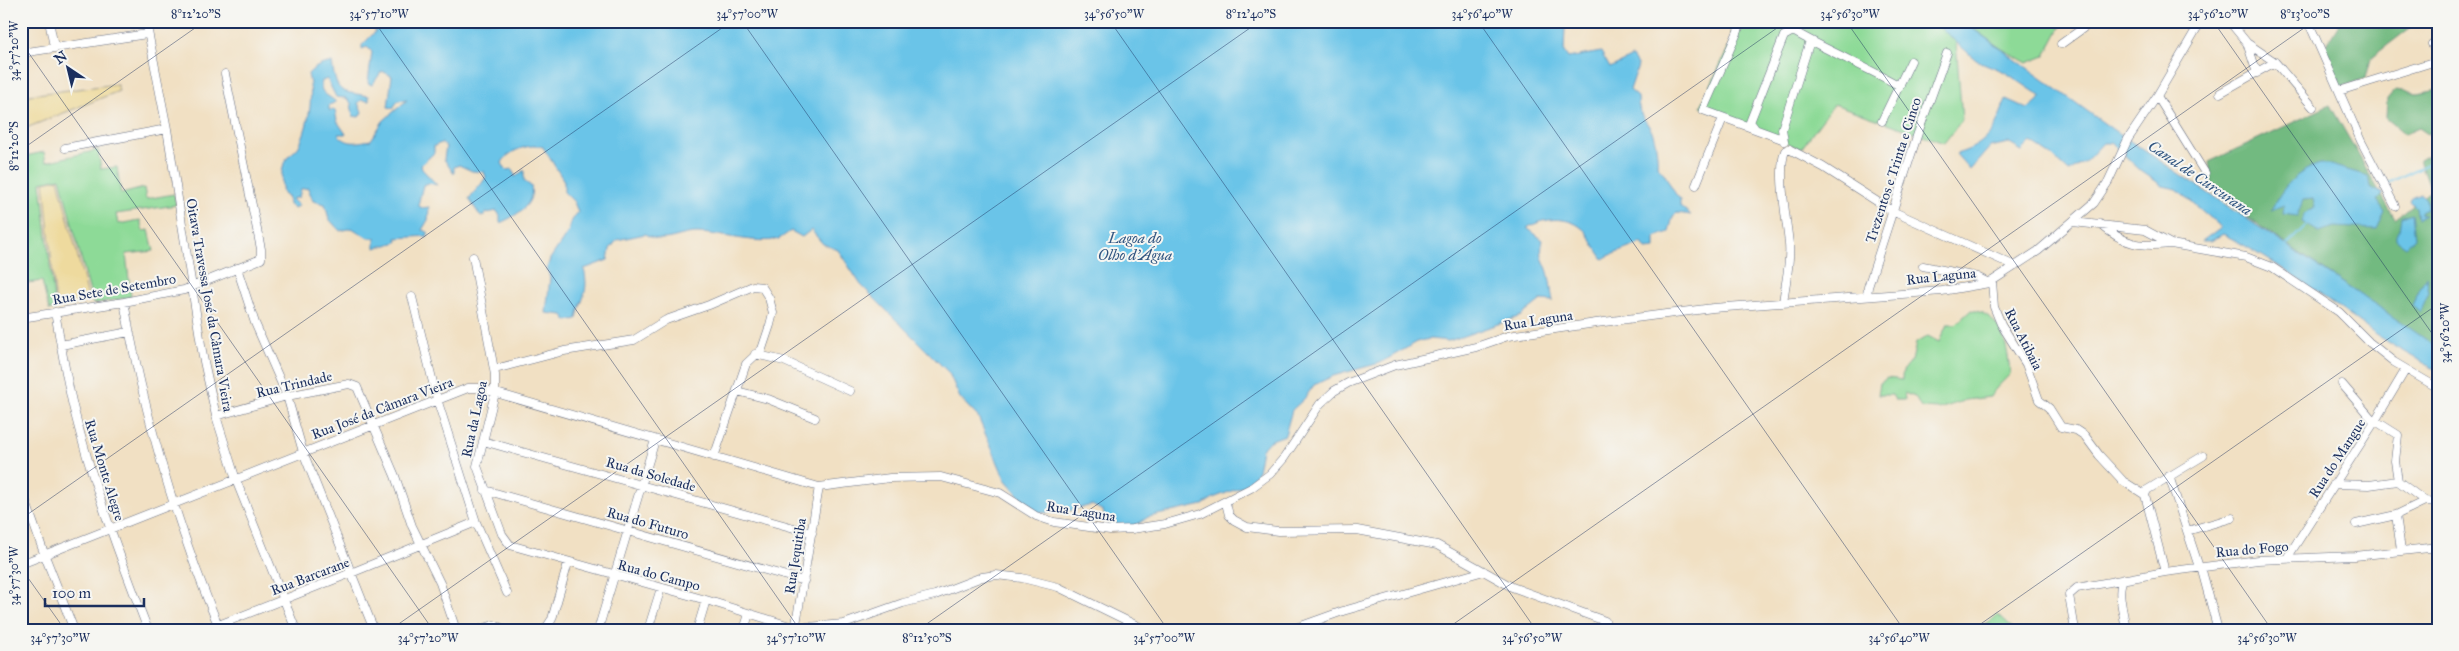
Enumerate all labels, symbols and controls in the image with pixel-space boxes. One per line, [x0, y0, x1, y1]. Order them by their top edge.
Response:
text: 8°12'20"S [171, 7, 221, 21]
text: 34°57'10"W [349, 7, 409, 21]
text: 34°57'00"W [716, 7, 778, 21]
text: 34°56'50"W [1084, 7, 1145, 21]
text: 8°12'40"S [1226, 7, 1276, 21]
text: 34°56'40"W [1451, 7, 1513, 21]
text: 34°56'30"W [1820, 7, 1880, 21]
text: 34°56'20"W [2188, 7, 2249, 21]
text: 8°13'00"S [2280, 7, 2330, 21]
text: 34°57'20"W [7, 20, 21, 81]
north arrow [42, 42, 92, 92]
text: N [51, 47, 71, 68]
street label: Trezentos e Trinta e Cinco [1862, 95, 1925, 245]
text: 8°12'20"S [7, 121, 21, 171]
water label: Canal de Curcurana [2145, 137, 2255, 219]
street label: Oitava Travessa José da Câmara Vieira [181, 197, 237, 414]
water label: Lagoa do Olho d'Água [1098, 229, 1172, 264]
street label: Rua Laguna [1905, 264, 1977, 289]
street label: Rua Sete de Setembro [51, 270, 177, 309]
text: 34°56'20"W [2438, 302, 2452, 363]
street label: Rua Atibaia [2001, 306, 2046, 373]
street label: Rua Laguna [1502, 307, 1574, 334]
street label: Rua Trindade [254, 367, 334, 402]
street label: Rua José da Câmara Vieira [309, 374, 456, 444]
street label: Rua da Lagoa [458, 379, 491, 459]
street label: Rua do Mangue [2305, 415, 2369, 501]
street label: Rua Monte Alegre [81, 417, 128, 523]
street label: Rua da Soledade [604, 454, 698, 495]
street label: Rua Laguna [1045, 498, 1117, 525]
street label: Rua do Futuro [605, 504, 691, 543]
street label: Rua Jequitiba [781, 517, 811, 595]
street label: Rua do Fogo [2215, 538, 2289, 561]
text: 34°57'30"W [7, 546, 21, 606]
street label: Rua Barcarane [268, 554, 352, 599]
street label: Rua do Campo [616, 556, 702, 595]
scale bar [45, 576, 144, 608]
text: 100 m [52, 584, 92, 602]
text: 34°57'30"W [30, 631, 90, 645]
text: 34°57'20"W [398, 631, 459, 645]
text: 34°57'10"W [766, 631, 826, 645]
text: 8°12'50"S [902, 631, 952, 645]
text: 34°57'00"W [1133, 631, 1195, 645]
text: 34°56'50"W [1502, 631, 1563, 645]
text: 34°56'40"W [1868, 631, 1930, 645]
text: 34°56'30"W [2237, 631, 2297, 645]

